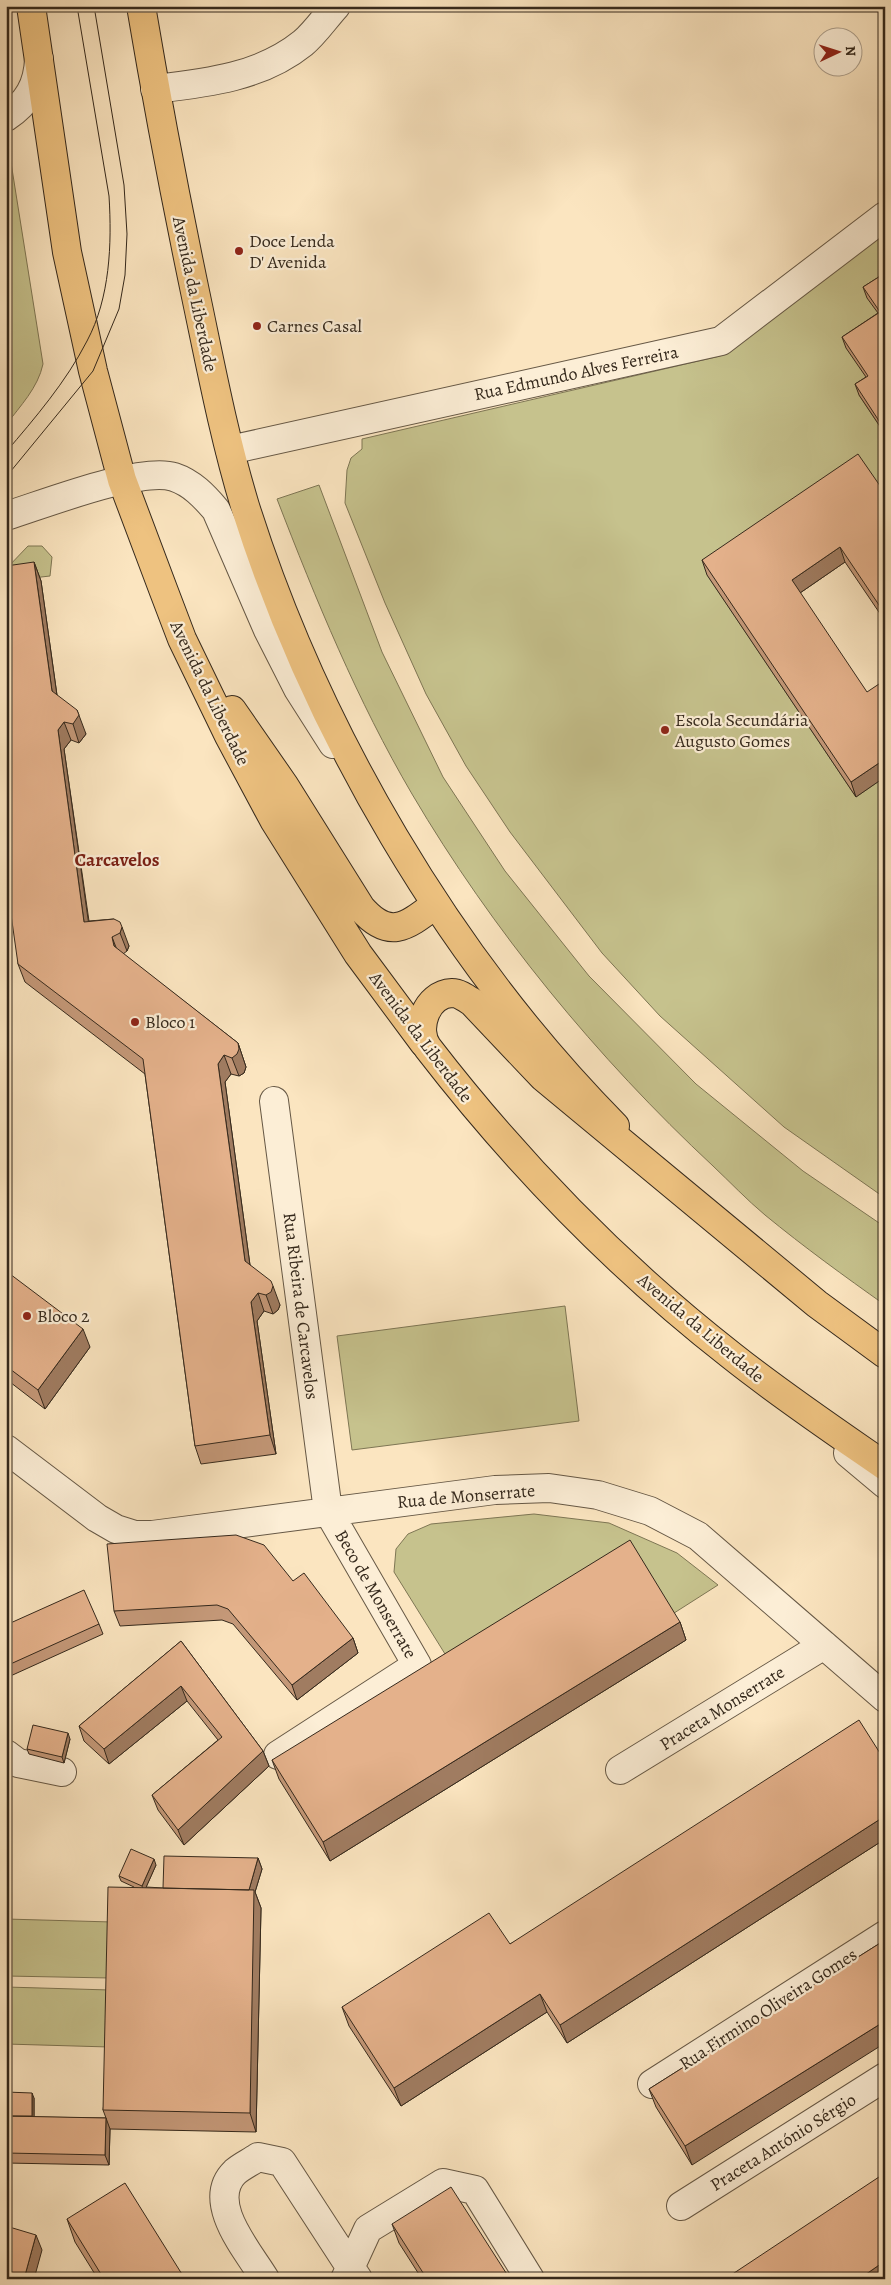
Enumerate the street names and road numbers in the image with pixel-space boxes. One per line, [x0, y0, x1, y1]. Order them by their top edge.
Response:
street label: Avenida da Liberdade [167, 213, 223, 374]
street label: Rua Edmundo Alves Ferreira [472, 339, 681, 406]
street label: Avenida da Liberdade [164, 616, 255, 769]
street label: Avenida da Liberdade [363, 966, 478, 1107]
street label: Rua Ribeira de Carcavelos [278, 1211, 324, 1401]
street label: Avenida da Liberdade [632, 1267, 769, 1388]
street label: Rua de Monserrate [396, 1478, 536, 1514]
street label: Beco de Monserrate [329, 1525, 423, 1663]
street label: Praceta Monserrate [655, 1660, 789, 1756]
street label: Rua Firmino Oliveira Gomes [674, 1942, 862, 2076]
street label: Praceta António Sérgio [706, 2087, 861, 2197]

